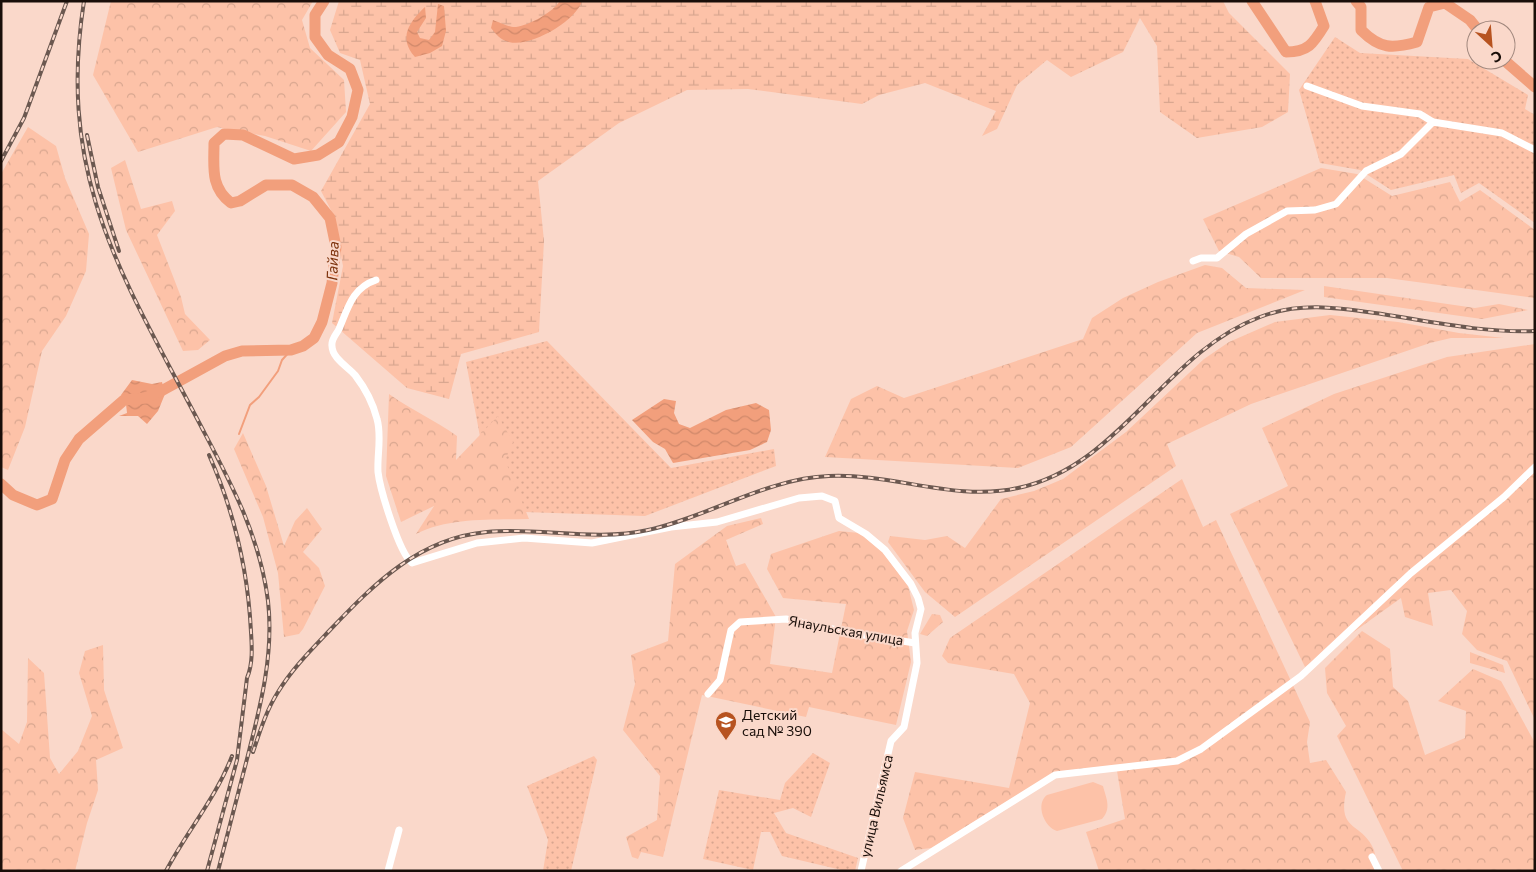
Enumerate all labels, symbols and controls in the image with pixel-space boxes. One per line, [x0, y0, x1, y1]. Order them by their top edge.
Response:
north arrow [1466, 20, 1516, 70]
text: С [1489, 47, 1505, 67]
water label: Гайва [322, 241, 342, 281]
street label: Янаульская улица [787, 612, 905, 648]
place label: Детский сад № 390 [742, 706, 812, 739]
school or university icon: Детский сад № 390 [714, 710, 738, 741]
street label: улица Вильямса [856, 753, 896, 859]

